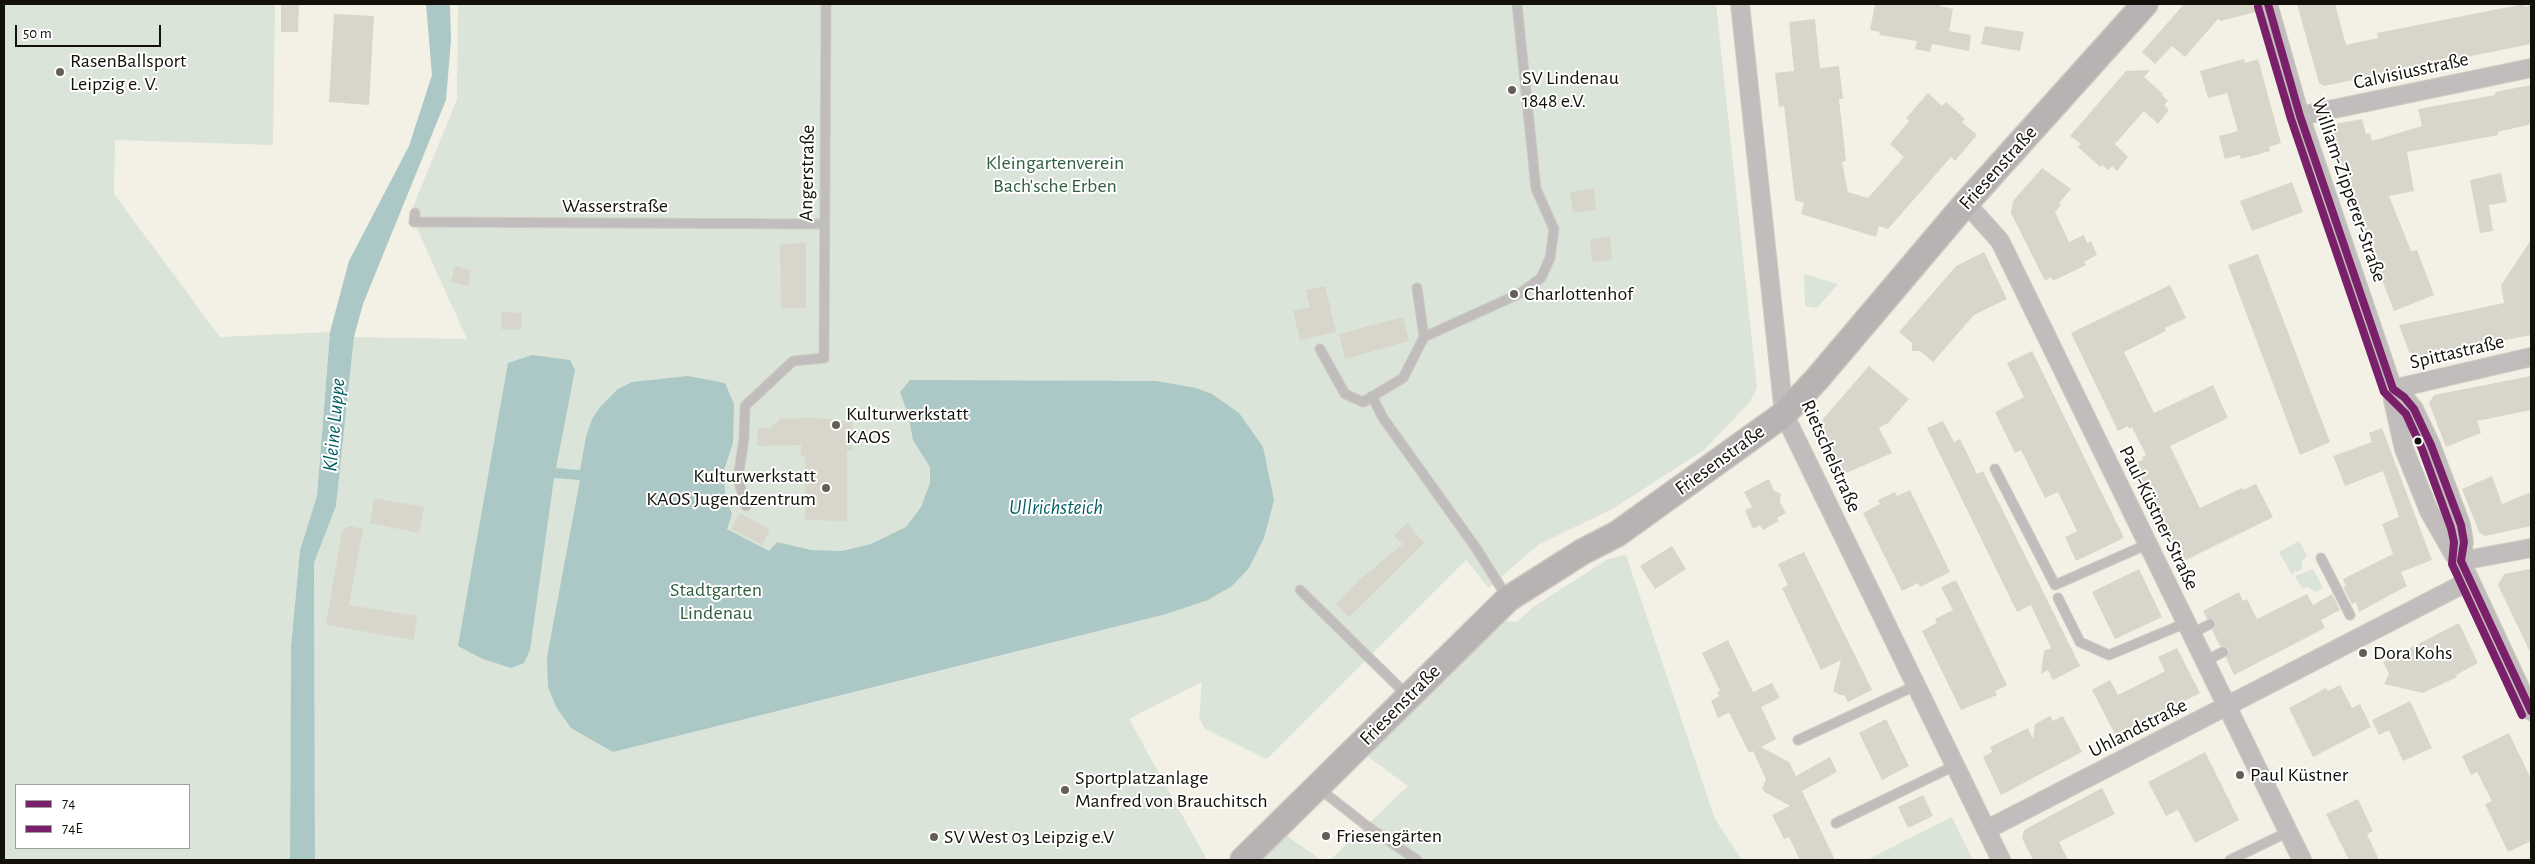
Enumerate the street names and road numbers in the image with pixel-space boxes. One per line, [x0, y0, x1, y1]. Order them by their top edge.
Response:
street label: Calvisiusstraße [2351, 47, 2471, 95]
street label: William-Zipperer-Straße [2306, 95, 2392, 285]
street label: Friesenstraße [1954, 121, 2042, 215]
street label: Angerstraße [794, 124, 820, 222]
street label: Wasserstraße [562, 194, 668, 218]
street label: Spittastraße [2408, 330, 2506, 374]
street label: Rietschelstraße [1795, 396, 1867, 516]
street label: Friesenstraße [1670, 419, 1770, 501]
street label: Paul-Küstner-Straße [2114, 442, 2204, 594]
street label: Friesenstraße [1354, 659, 1446, 751]
street label: Uhlandstraße [2085, 693, 2191, 763]

